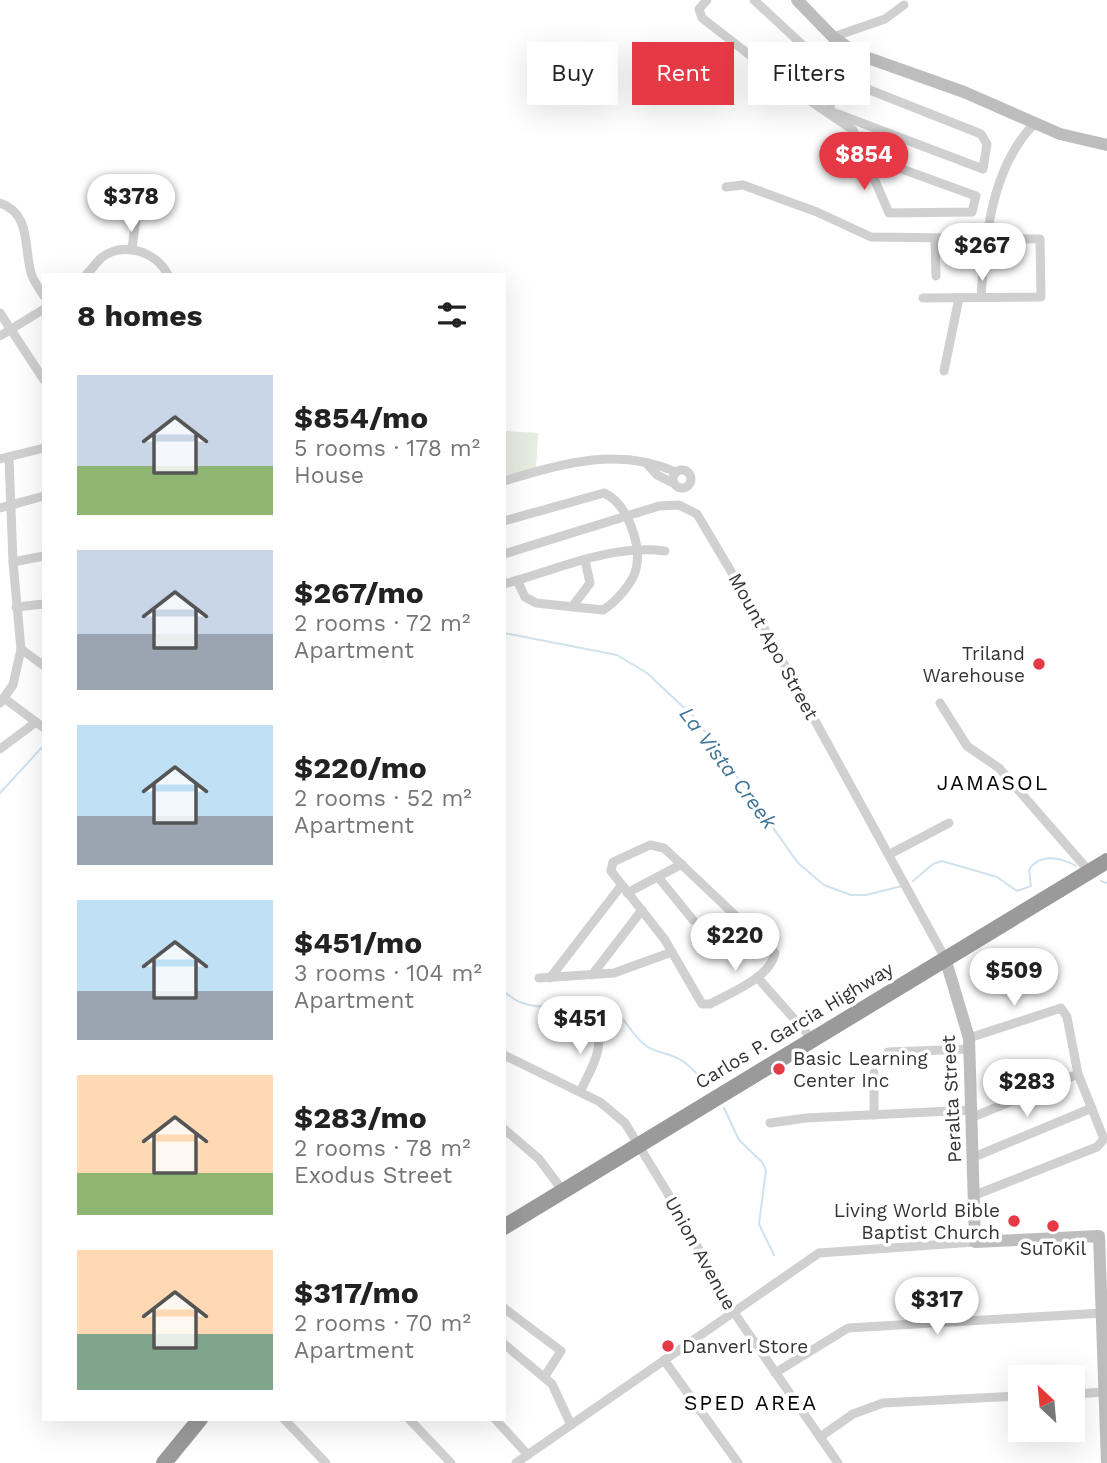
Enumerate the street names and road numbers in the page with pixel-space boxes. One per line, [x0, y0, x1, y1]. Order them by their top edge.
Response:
street label: Mount Apo Street [724, 569, 823, 724]
street label: Carlos P. Garcia Highway [691, 957, 898, 1094]
street label: Peralta Street [937, 1034, 966, 1163]
street label: Union Avenue [660, 1192, 741, 1314]

